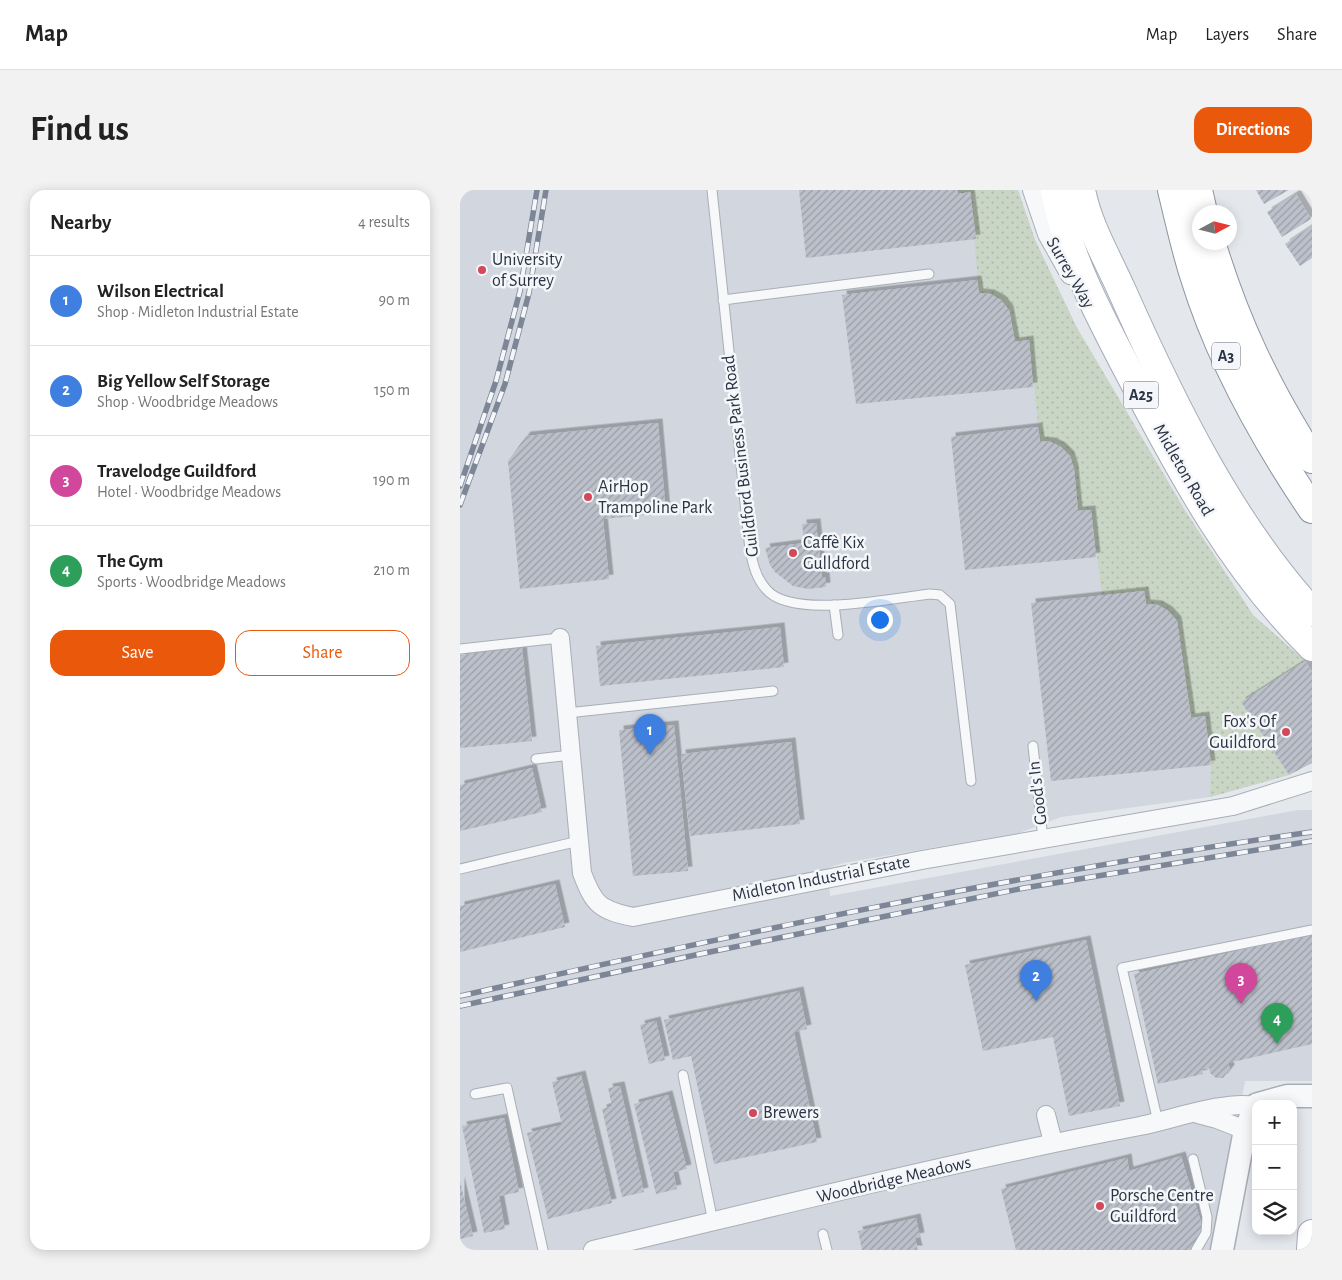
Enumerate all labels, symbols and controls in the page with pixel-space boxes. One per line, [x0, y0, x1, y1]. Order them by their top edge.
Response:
text: Map [25, 22, 68, 46]
text: Map [1146, 26, 1177, 44]
text: Layers [1205, 26, 1249, 44]
text: Share [1277, 26, 1317, 44]
button: Directions [1194, 107, 1312, 153]
text: Find us [30, 112, 129, 147]
north arrow [1192, 205, 1237, 250]
text: Nearby [50, 212, 111, 233]
text: 4 results [358, 214, 410, 230]
street label: Surrey Way [1042, 234, 1098, 312]
place label: University of Surrey [492, 251, 563, 290]
marker: University of Surrey [476, 264, 488, 276]
text: Wilson Electrical [97, 282, 224, 301]
text: 1 [63, 292, 69, 308]
text: 90 m [379, 292, 410, 308]
text: Shop · Midleton Industrial Estate [97, 304, 299, 320]
road number: A3 [1212, 343, 1240, 370]
street label: Guildford Business Park Road [720, 354, 762, 558]
text: Big Yellow Self Storage [97, 372, 270, 391]
text: 2 [62, 382, 70, 398]
text: 150 m [374, 382, 410, 398]
road number: A25 [1124, 382, 1158, 408]
text: Shop · Woodbridge Meadows [97, 394, 278, 410]
street label: Midleton Road [1149, 421, 1217, 519]
text: Travelodge Guildford [97, 462, 257, 481]
text: 3 [63, 472, 69, 488]
text: 190 m [373, 472, 410, 488]
place label: AirHop Trampoline Park [598, 478, 713, 517]
text: Hotel · Woodbridge Meadows [97, 484, 281, 500]
marker: AirHop Trampoline Park [582, 491, 594, 503]
place label: Caffè Kix Gulldford [803, 534, 870, 573]
marker: Caffè Kix Gulldford [787, 547, 799, 559]
text: The Gym [97, 552, 163, 571]
text: 4 [62, 562, 70, 578]
text: 210 m [373, 562, 410, 578]
text: Sports · Woodbridge Meadows [97, 574, 286, 590]
your location [867, 607, 893, 633]
button: Save [50, 630, 225, 676]
button: Share [235, 630, 410, 676]
place label: Fox's Of Guildford [1209, 713, 1278, 752]
pin: 1 [634, 714, 666, 755]
marker: Fox's Of Guildford [1280, 726, 1292, 738]
street label: Good's In [1025, 760, 1051, 826]
street label: Midleton Industrial Estate [730, 853, 912, 905]
pin: 2 [1020, 960, 1052, 1001]
pin: 3 [1225, 963, 1257, 1004]
pin: 4 [1261, 1003, 1293, 1044]
map controls [1252, 1100, 1297, 1235]
button: + [1252, 1100, 1297, 1145]
place label: Brewers [763, 1104, 819, 1122]
marker: Brewers [747, 1107, 759, 1119]
button: − [1252, 1145, 1297, 1190]
street label: Woodbridge Meadows [815, 1153, 973, 1207]
place label: Porsche Centre Guildford [1110, 1187, 1214, 1226]
button: layers [1252, 1190, 1297, 1235]
marker: Porsche Centre Guildford [1094, 1200, 1106, 1212]

